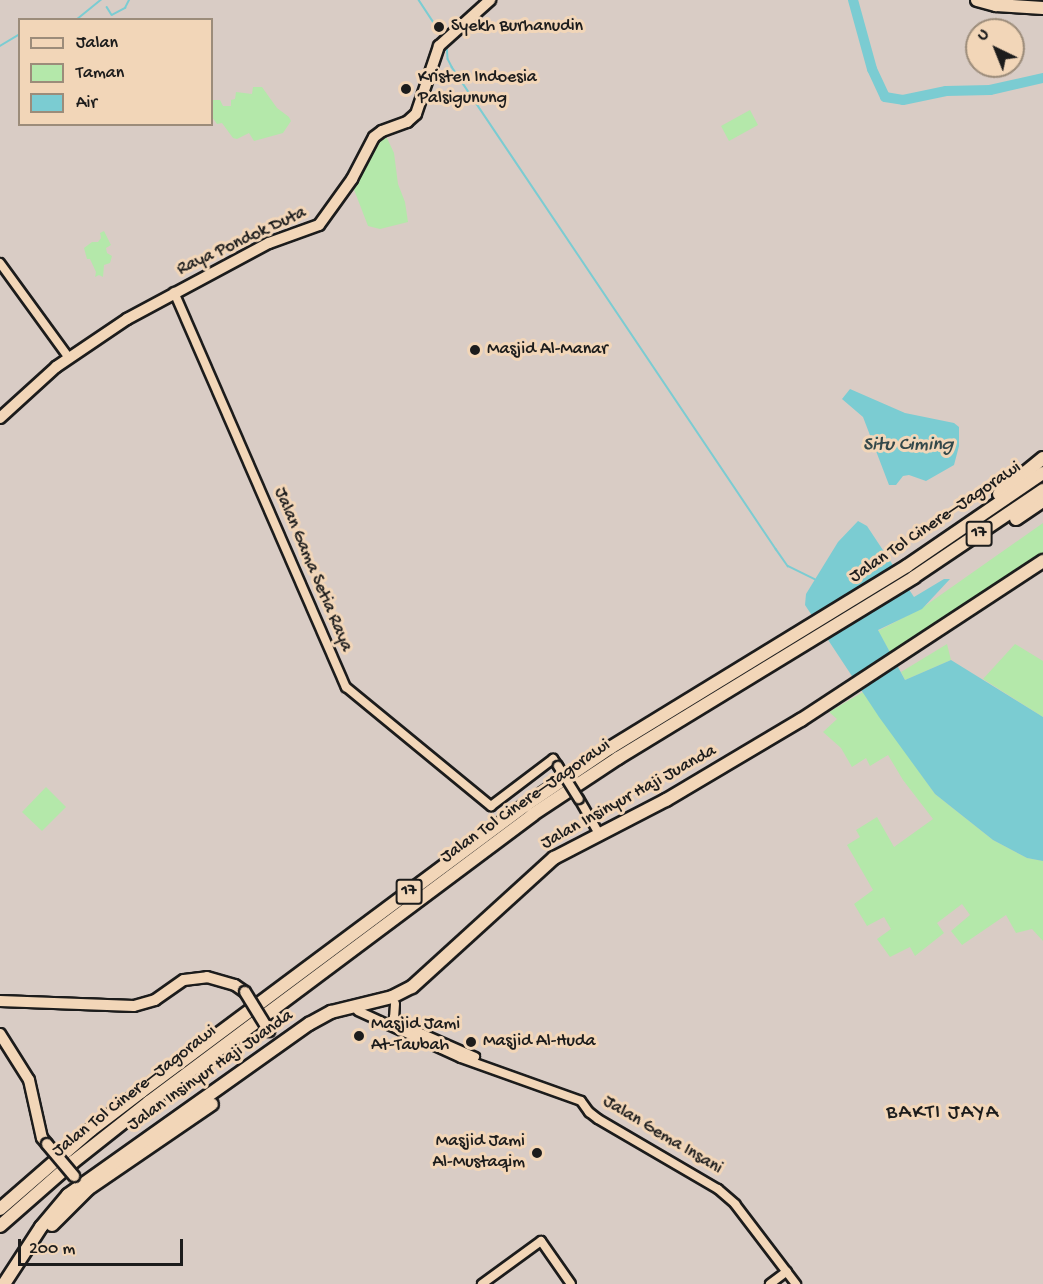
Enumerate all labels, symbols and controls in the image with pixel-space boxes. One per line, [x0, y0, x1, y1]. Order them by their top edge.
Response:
place label: Syekh Burhanudin [451, 16, 583, 38]
legend [18, 18, 213, 126]
north arrow [965, 18, 1025, 78]
marker: Syekh Burhanudin [432, 20, 446, 34]
text: U [974, 26, 994, 46]
text: Jalan [76, 33, 118, 54]
text: Taman [76, 63, 124, 84]
place label: Kristen Indoesia Palsigunung [418, 68, 537, 110]
marker: Kristen Indoesia Palsigunung [399, 82, 413, 96]
text: Air [76, 93, 97, 114]
street label: Raya Pondok Duta [174, 203, 310, 281]
place label: Masjid Al-Manar [487, 339, 608, 361]
marker: Masjid Al-Manar [468, 343, 482, 357]
water label: Situ Ciming [863, 433, 953, 457]
street label: Jalan Tol Cinere–Jagorawi [846, 457, 1026, 589]
street label: Jalan Gama Setia Raya [268, 485, 356, 655]
road number: 17 [966, 521, 992, 547]
street label: Jalan Tol Cinere–Jagorawi [437, 735, 615, 869]
street label: Jalan Insinyur Haji Juanda [538, 741, 720, 855]
road number: 17 [396, 879, 422, 905]
street label: Jalan Insinyur Haji Juanda [124, 1006, 298, 1136]
place label: Masjid Jami At-Taubah [371, 1015, 460, 1058]
street label: Jalan Tol Cinere–Jagorawi [49, 1021, 221, 1163]
marker: Masjid Jami At-Taubah [352, 1029, 366, 1043]
place label: Masjid Al-Huda [483, 1031, 596, 1053]
marker: Masjid Al-Huda [464, 1035, 478, 1049]
street label: Jalan Gema Insani [598, 1092, 726, 1180]
district label: BAKTI JAYA [886, 1101, 1000, 1127]
place label: Masjid Jami Al-Mustaqim [432, 1132, 525, 1174]
marker: Masjid Jami Al-Mustaqim [530, 1146, 544, 1160]
scale bar [21, 1227, 186, 1265]
text: 200 m [29, 1239, 75, 1260]

